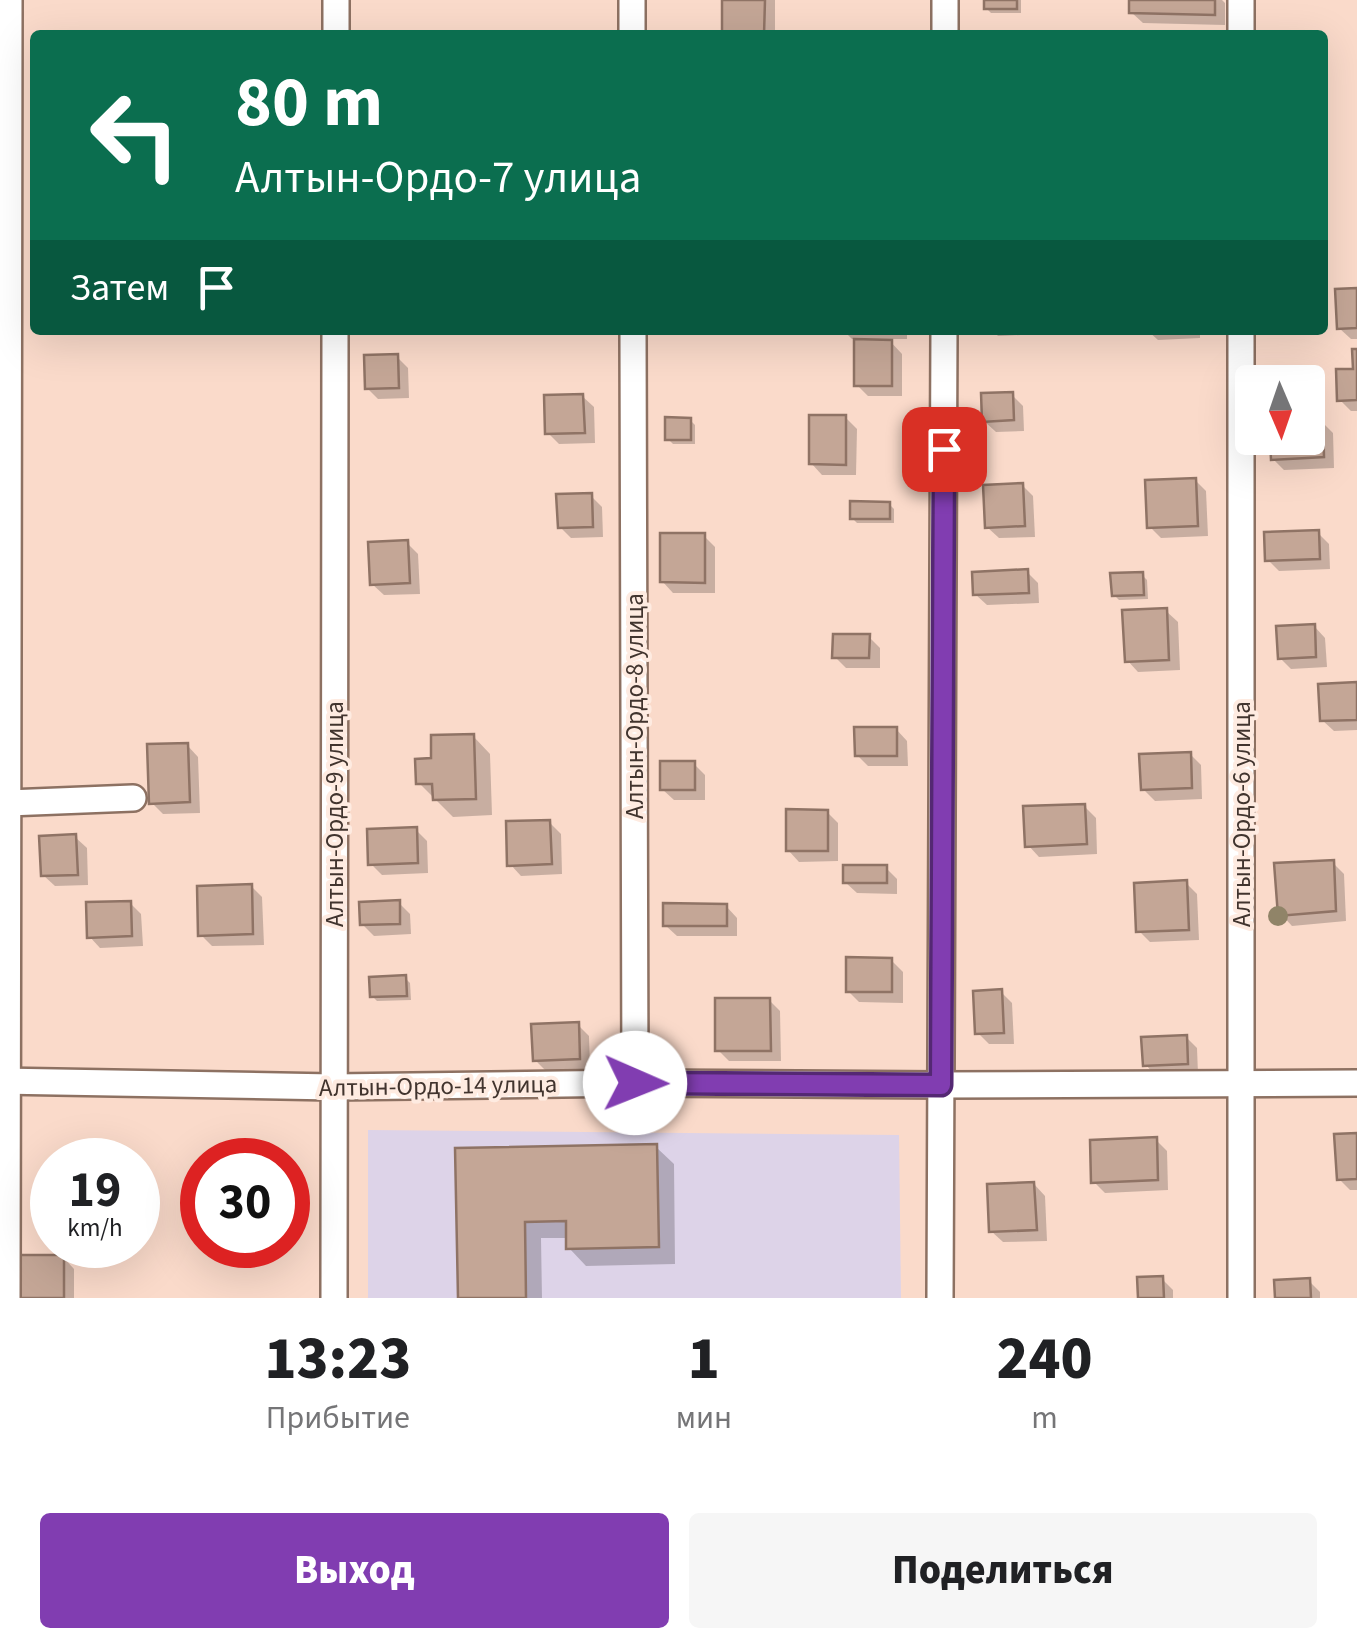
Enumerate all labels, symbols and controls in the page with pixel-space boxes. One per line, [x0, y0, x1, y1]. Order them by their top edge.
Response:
text: 80 m [235, 53, 383, 153]
icon: left [70, 70, 200, 200]
text: Алтын-Ордо-7 улица [235, 146, 641, 210]
icon: arrive [189, 260, 244, 315]
text: Затем [70, 261, 169, 315]
north arrow [1235, 365, 1325, 455]
map controls [1235, 365, 1325, 455]
pin [902, 407, 987, 492]
icon: arrive [917, 422, 972, 477]
street label: Алтын-Ордо-8 улица [617, 593, 653, 819]
street label: Алтын-Ордо-9 улица [317, 701, 353, 927]
street label: Алтын-Ордо-6 улица [1224, 701, 1260, 927]
position arrow [583, 1031, 687, 1135]
street label: Алтын-Ордо-14 улица [319, 1066, 557, 1106]
speed limit sign: 30 [180, 1138, 310, 1268]
text: 19 [69, 1155, 121, 1226]
text: km/h [67, 1210, 123, 1246]
text: 13:23 [264, 1317, 411, 1402]
text: 1 [688, 1317, 720, 1402]
text: 240 [996, 1317, 1093, 1402]
text: Прибытие [266, 1395, 410, 1441]
text: мин [676, 1395, 732, 1441]
text: m [1031, 1395, 1058, 1441]
button: Выход [40, 1513, 669, 1628]
button: Поделиться [689, 1513, 1317, 1628]

